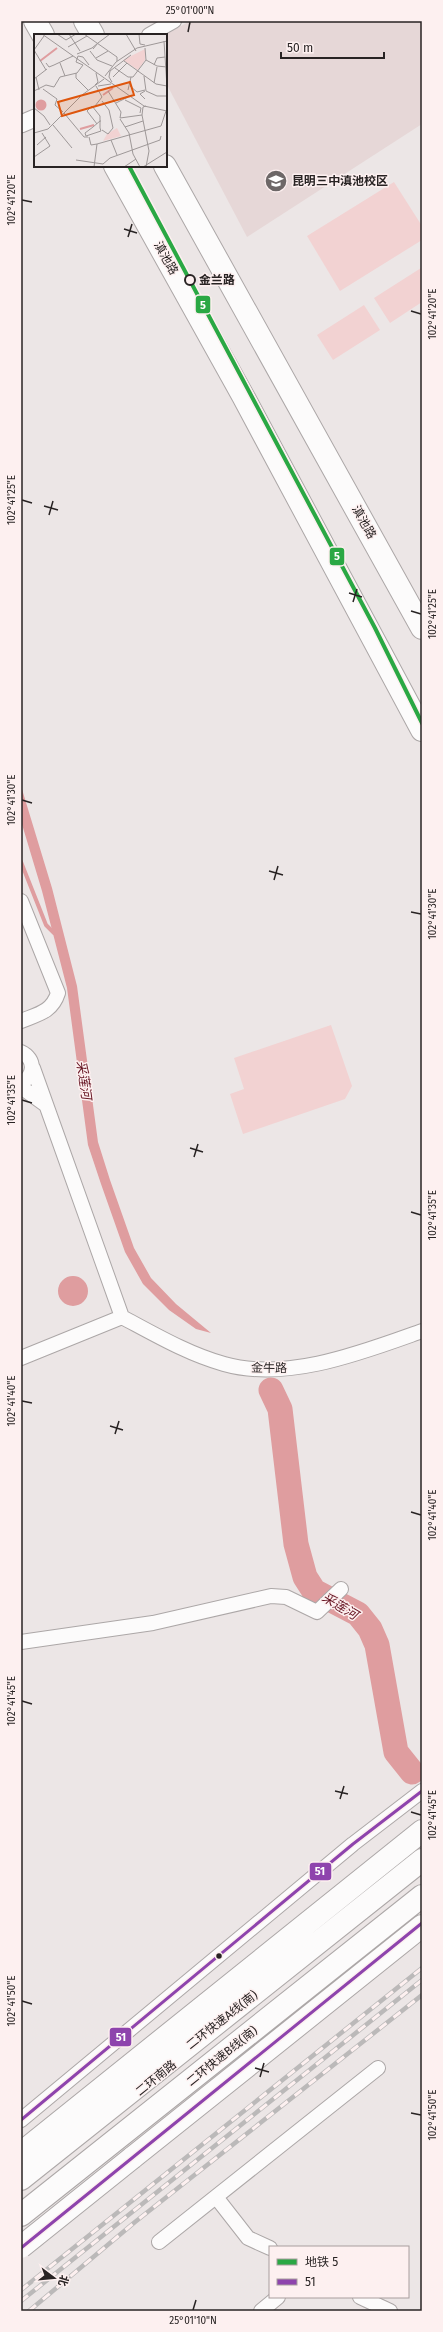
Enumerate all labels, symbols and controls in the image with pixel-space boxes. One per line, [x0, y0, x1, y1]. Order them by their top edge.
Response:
text: 25°01'00"N [166, 5, 214, 17]
inset map [34, 34, 167, 167]
scale bar [281, 34, 384, 60]
text: 50 m [287, 41, 313, 55]
school or university icon: 昆明三中滇池校区 [263, 168, 289, 194]
place label: 昆明三中滇池校区 [292, 174, 388, 188]
text: 102°41'20"E [6, 175, 18, 226]
street label: 滇池路 [151, 239, 181, 277]
place label: 金兰路 [199, 273, 235, 287]
marker: 金兰路 [184, 274, 196, 286]
text: 102°41'20"E [427, 289, 439, 340]
line badge: 5 [195, 295, 211, 314]
text: 5 [200, 299, 206, 312]
text: 102°41'25"E [6, 475, 18, 525]
street label: 滇池路 [349, 503, 379, 541]
line badge: 5 [329, 547, 345, 566]
text: 5 [334, 550, 340, 563]
text: 102°41'25"E [427, 589, 439, 639]
text: 102°41'30"E [6, 774, 18, 826]
text: 102°41'30"E [427, 888, 439, 940]
water label: 采莲河 [74, 1060, 95, 1103]
text: 102°41'35"E [6, 1075, 18, 1125]
text: 102°41'35"E [427, 1190, 439, 1240]
street label: 金牛路 [251, 1361, 287, 1375]
text: 102°41'40"E [6, 1376, 18, 1426]
text: 102°41'40"E [427, 1490, 439, 1540]
water label: 采莲河 [319, 1590, 363, 1624]
text: 102°41'45"E [6, 1676, 18, 1726]
text: 102°41'45"E [427, 1790, 439, 1840]
line badge: 51 [309, 1862, 332, 1881]
text: 51 [315, 1865, 325, 1878]
unlabelled marker [214, 1951, 224, 1961]
text: 102°41'50"E [6, 1975, 18, 2027]
street label: 二环快速A线(南) [184, 1988, 261, 2052]
street label: 二环快速B线(南) [184, 2023, 260, 2089]
line badge: 51 [109, 2027, 132, 2047]
text: 51 [116, 2031, 126, 2044]
street label: 二环南路 [133, 2057, 179, 2099]
text: 102°41'50"E [427, 2089, 439, 2141]
legend [269, 2246, 409, 2298]
text: 地铁 5 [305, 2255, 338, 2269]
north arrow [34, 2258, 74, 2298]
text: 北 [55, 2274, 71, 2288]
text: 51 [305, 2275, 316, 2289]
text: 25°01'10"N [169, 2315, 217, 2327]

